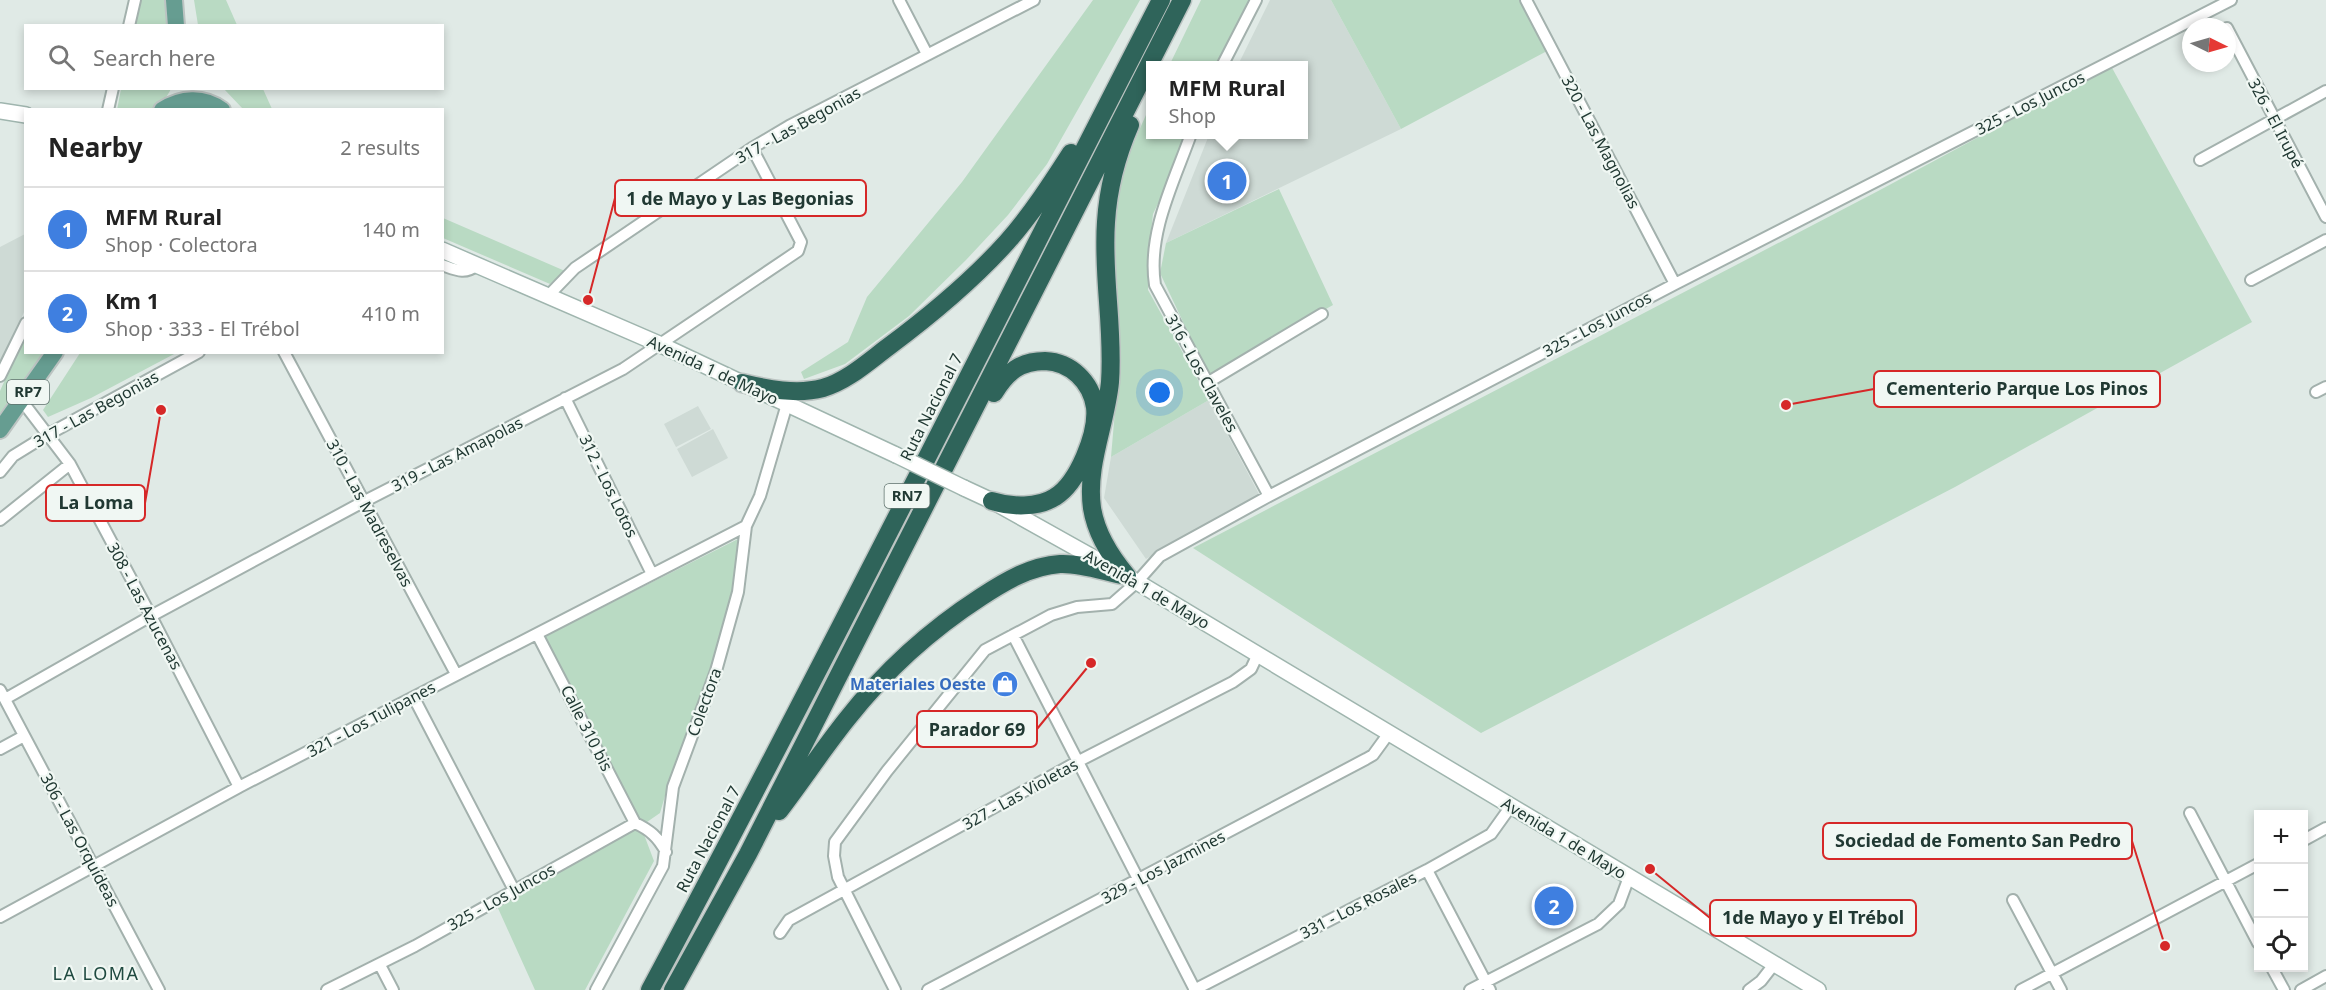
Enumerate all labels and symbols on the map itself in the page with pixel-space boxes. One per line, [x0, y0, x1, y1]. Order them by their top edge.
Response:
north arrow [2182, 18, 2236, 72]
street label: 325 - Los Juncos [1972, 66, 2088, 140]
street label: 320 - Las Magnolias [1557, 72, 1645, 212]
street label: 326 - El Irupé [2243, 74, 2309, 172]
street label: 317 - Las Begonias [732, 82, 864, 168]
pin: 1 [1208, 158, 1246, 204]
callout: 1 de Mayo y Las Begonias [615, 180, 866, 216]
text: 1 de Mayo y Las Begonias [626, 186, 854, 210]
street label: 325 - Los Juncos [1539, 286, 1655, 362]
street label: 316 - Los Claveles [1160, 310, 1244, 436]
street label: Avenida 1 de Mayo [644, 330, 782, 410]
street label: Ruta Nacional 7 [894, 350, 968, 464]
street label: 317 - Las Begonias [30, 366, 162, 452]
callout: Cementerio Parque Los Pinos [1874, 371, 2160, 407]
text: Cementerio Parque Los Pinos [1886, 376, 2148, 400]
your location [1145, 378, 1174, 407]
road number: RP7 [7, 380, 49, 404]
street label: 319 - Las Amapolas [388, 411, 526, 497]
street label: 312 - Los Lotos [575, 431, 643, 541]
street label: 310 - Las Madreselvas [322, 435, 418, 591]
road number: RN7 [884, 484, 930, 508]
callout: La Loma [46, 485, 145, 521]
text: La Loma [58, 490, 134, 514]
street label: 308 - Las Azucenas [102, 539, 188, 673]
street label: Avenida 1 de Mayo [1080, 544, 1214, 634]
street label: Colectora [681, 665, 727, 739]
shop icon: Materiales Oeste [990, 669, 1020, 699]
place label: Materiales Oeste [850, 673, 986, 695]
street label: 321 - Los Tulipanes [303, 676, 439, 762]
street label: Calle 310 bis [556, 681, 618, 775]
callout: Parador 69 [917, 711, 1037, 747]
text: Parador 69 [929, 717, 1025, 741]
street label: 327 - Las Violetas [958, 753, 1082, 835]
street label: 306 - Las Orquídeas [35, 769, 125, 911]
street label: Ruta Nacional 7 [671, 782, 745, 896]
street label: Avenida 1 de Mayo [1497, 792, 1631, 884]
callout: Sociedad de Fomento San Pedro [1823, 823, 2132, 859]
street label: 329 - Los Jazmines [1097, 825, 1229, 909]
text: Sociedad de Fomento San Pedro [1835, 828, 2121, 852]
street label: 325 - Los Juncos [443, 858, 559, 936]
street label: 331 - Los Rosales [1296, 866, 1420, 944]
pin: 2 [1534, 884, 1574, 928]
callout: 1de Mayo y El Trébol [1710, 900, 1916, 936]
text: 1de Mayo y El Trébol [1722, 905, 1904, 929]
district label: LA LOMA [52, 961, 140, 985]

